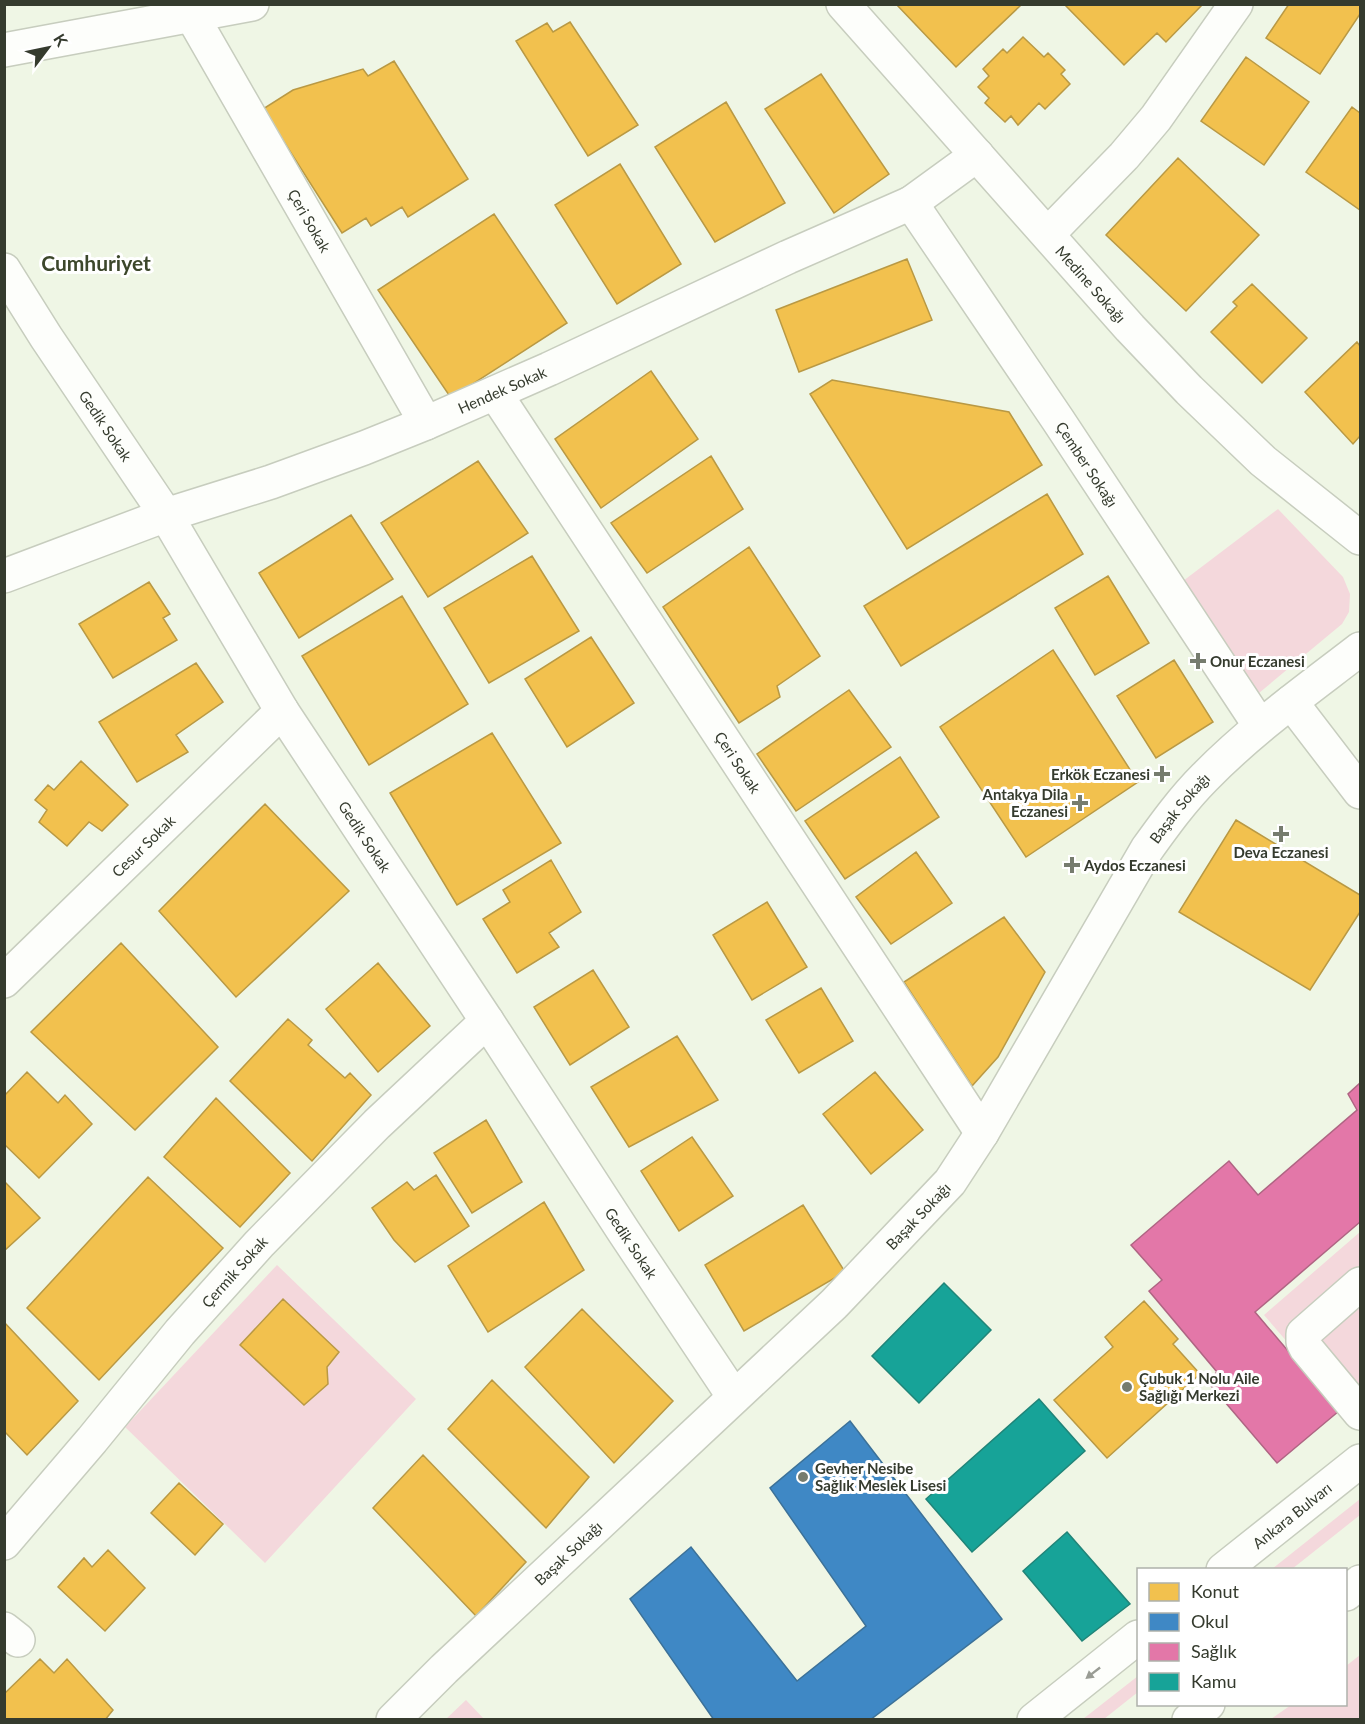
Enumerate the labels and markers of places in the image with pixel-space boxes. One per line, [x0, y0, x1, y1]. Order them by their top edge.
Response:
place label: Onur Eczanesi [1210, 652, 1305, 670]
marker: Onur Eczanesi [1191, 654, 1205, 668]
place label: Erkök Eczanesi [1051, 765, 1150, 783]
marker: Erkök Eczanesi [1155, 767, 1169, 781]
place label: Antakya Dila Eczanesi [982, 785, 1068, 820]
marker: Antakya Dila Eczanesi [1073, 796, 1087, 810]
marker: Deva Eczanesi [1274, 827, 1288, 841]
place label: Deva Eczanesi [1233, 843, 1329, 861]
place label: Aydos Eczanesi [1083, 856, 1186, 874]
marker: Aydos Eczanesi [1065, 858, 1079, 872]
place label: Çubuk 1 Nolu Aile Sağlığı Merkezi [1139, 1369, 1259, 1404]
marker: Çubuk 1 Nolu Aile Sağlığı Merkezi [1120, 1380, 1134, 1394]
place label: Gevher Nesibe Sağlık Meslek Lisesi [815, 1459, 947, 1494]
marker: Gevher Nesibe Sağlık Meslek Lisesi [796, 1470, 810, 1484]

